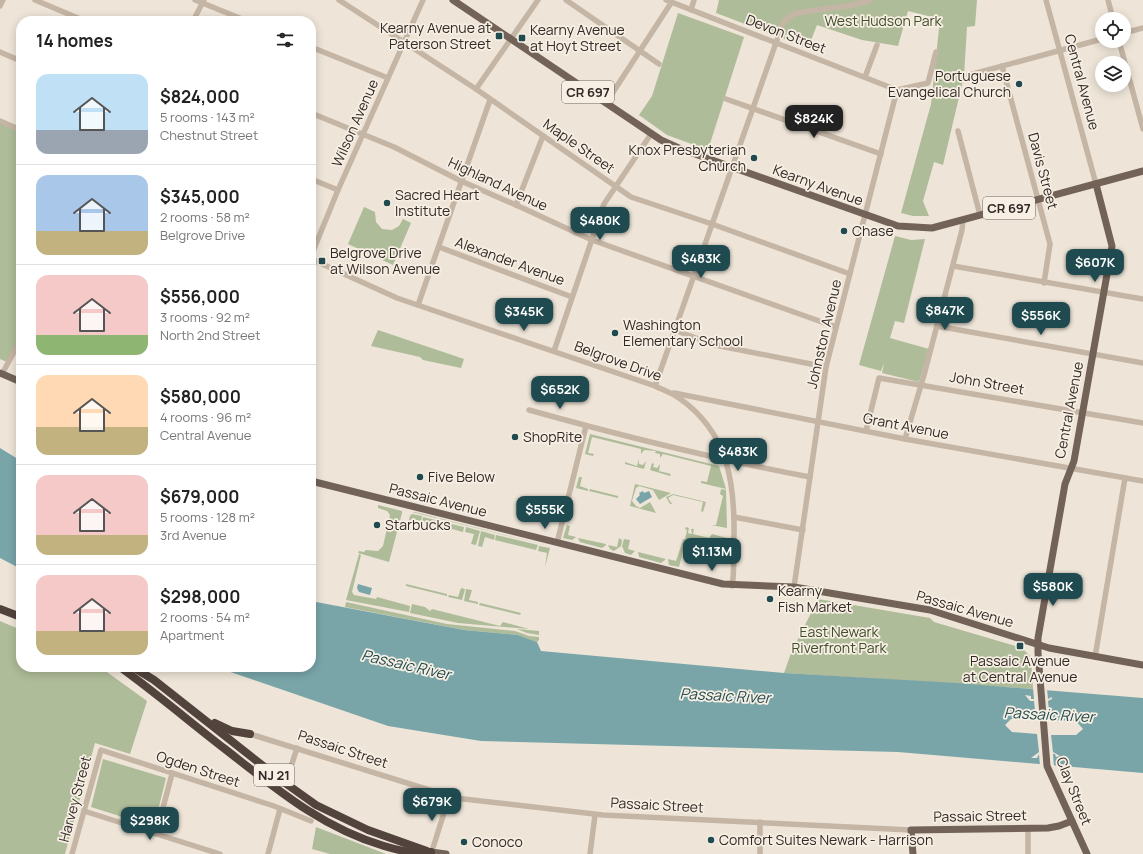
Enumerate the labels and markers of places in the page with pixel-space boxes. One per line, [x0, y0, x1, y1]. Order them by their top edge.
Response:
place label: Kearny Avenue at Paterson Street [380, 18, 491, 53]
place label: Kearny Avenue at Hoyt Street [530, 20, 625, 55]
marker: Kearny Avenue at Paterson Street [494, 31, 504, 41]
marker: Kearny Avenue at Hoyt Street [517, 33, 527, 43]
place label: Portuguese Evangelical Church [888, 66, 1011, 101]
marker: Portuguese Evangelical Church [1014, 79, 1024, 89]
pin: $824K [786, 105, 842, 139]
place label: Knox Presbyterian Church [628, 140, 746, 175]
marker: Knox Presbyterian Church [749, 153, 759, 163]
place label: Sacred Heart Institute [395, 185, 480, 220]
marker: Sacred Heart Institute [382, 198, 392, 208]
pin: $480K [572, 207, 628, 241]
place label: Chase [852, 221, 894, 240]
marker: Chase [839, 226, 849, 236]
place label: Belgrove Drive at Wilson Avenue [330, 243, 440, 278]
pin: $483K [673, 245, 729, 279]
pin: $607K [1067, 249, 1123, 283]
marker: Belgrove Drive at Wilson Avenue [317, 256, 327, 266]
pin: $847K [917, 297, 973, 331]
pin: $345K [496, 298, 552, 332]
pin: $556K [1013, 302, 1069, 336]
place label: Washington Elementary School [623, 315, 743, 350]
marker: Washington Elementary School [610, 328, 620, 338]
pin: $652K [532, 376, 588, 410]
place label: ShopRite [523, 427, 582, 446]
marker: ShopRite [510, 432, 520, 442]
pin: $483K [710, 438, 766, 472]
place label: Five Below [428, 467, 495, 486]
marker: Five Below [415, 472, 425, 482]
pin: $555K [517, 496, 573, 530]
place label: Starbucks [385, 515, 451, 534]
marker: Starbucks [372, 520, 382, 530]
pin: $1.13M [679, 538, 745, 572]
pin: $580K [1025, 573, 1081, 607]
place label: Kearny Fish Market [778, 581, 852, 616]
marker: Kearny Fish Market [765, 594, 775, 604]
marker: Passaic Avenue at Central Avenue [1015, 641, 1025, 651]
place label: Passaic Avenue at Central Avenue [963, 651, 1077, 686]
pin: $679K [404, 788, 460, 822]
pin: $298K [122, 807, 178, 841]
place label: Comfort Suites Newark - Harrison [719, 830, 933, 849]
place label: Conoco [472, 832, 523, 851]
marker: Comfort Suites Newark - Harrison [706, 835, 716, 845]
marker: Conoco [459, 837, 469, 847]

